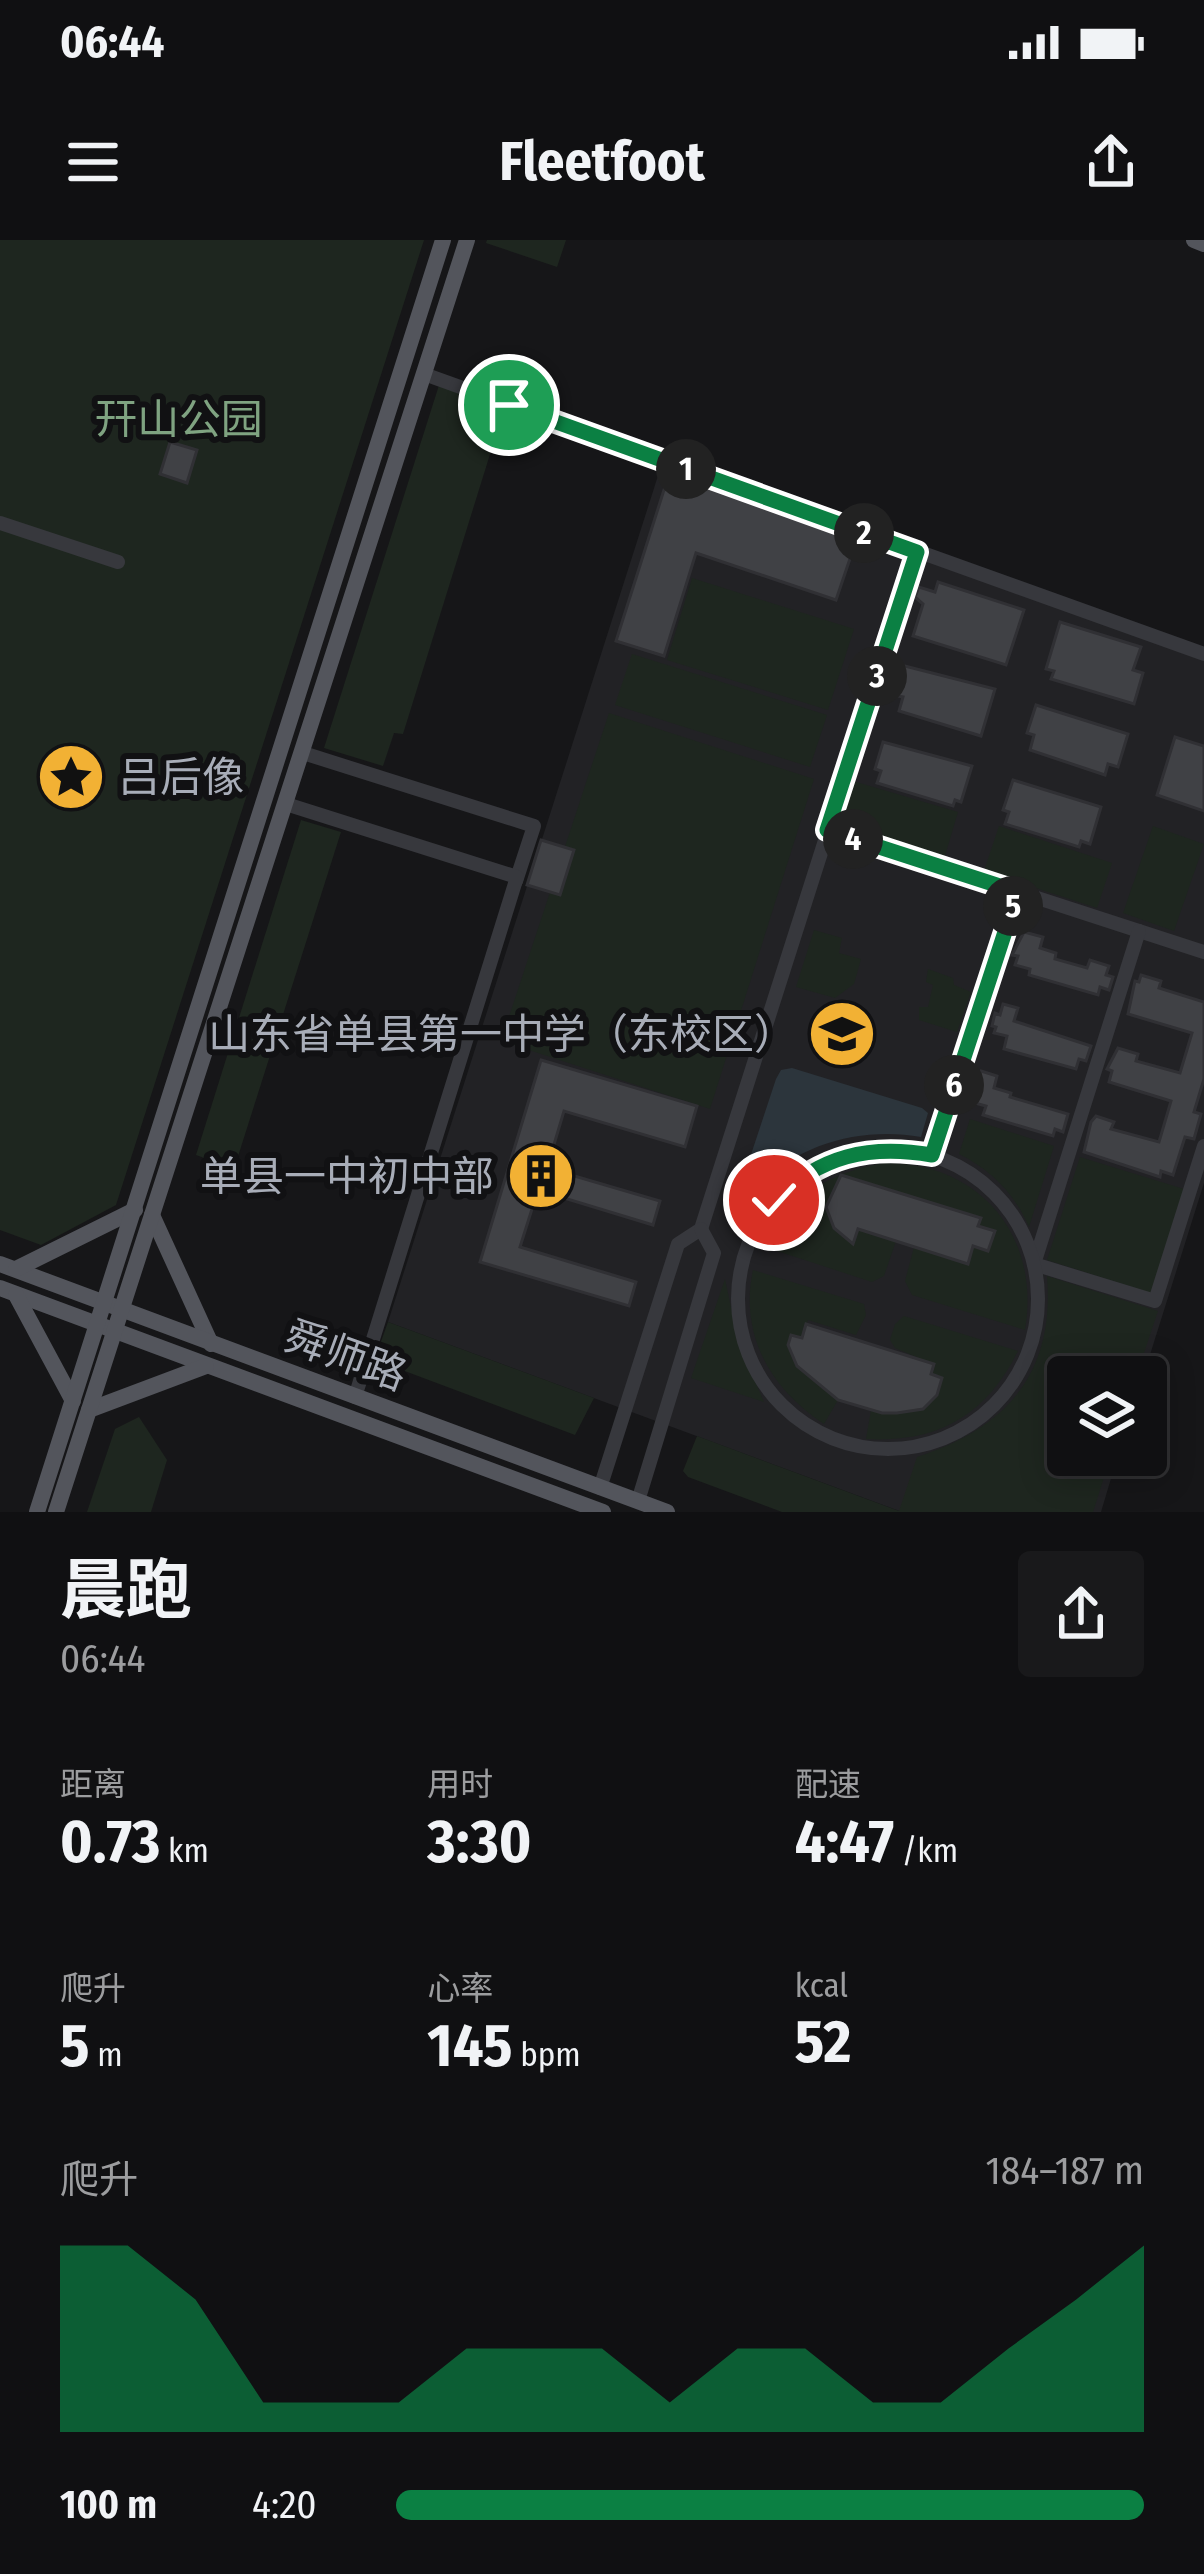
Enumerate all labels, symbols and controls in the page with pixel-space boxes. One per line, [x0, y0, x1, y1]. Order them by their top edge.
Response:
text: 06:44 [60, 15, 164, 69]
icon: menu [60, 129, 126, 195]
icon: share [1078, 129, 1144, 195]
text: Fleetfoot [499, 130, 705, 194]
pin [458, 354, 560, 456]
icon: arrive [476, 372, 542, 438]
park label: 幵山公园 [95, 395, 263, 445]
pin: 1 [656, 439, 716, 499]
text: 1 [679, 449, 693, 489]
pin: 2 [834, 503, 894, 563]
text: 2 [856, 513, 872, 553]
pin: 3 [847, 646, 907, 706]
text: 3 [869, 656, 885, 696]
place icon: 吕后像 [36, 742, 106, 812]
place label: 吕后像 [118, 753, 244, 803]
pin: 4 [823, 809, 883, 869]
text: 4 [845, 819, 861, 859]
pin: 5 [983, 876, 1043, 936]
text: 5 [1005, 886, 1021, 926]
school or university icon: 山东省单县第一中学（东校区） [807, 999, 877, 1069]
place label: 山东省单县第一中学（东校区） [208, 1010, 796, 1060]
pin: 6 [924, 1055, 984, 1115]
text: 6 [945, 1065, 963, 1105]
building icon: 单县一中初中部 [506, 1141, 576, 1211]
pin [723, 1149, 825, 1251]
place label: 单县一中初中部 [200, 1152, 494, 1202]
icon: check [741, 1167, 807, 1233]
street label: 舜师路 [278, 1311, 413, 1401]
map controls [1047, 1356, 1167, 1476]
button: layers [1047, 1356, 1167, 1476]
text: 晨跑 [60, 1551, 192, 1630]
button: share [1018, 1551, 1144, 1677]
text: 06:44 [60, 1636, 146, 1682]
text: 距离 [60, 1765, 126, 1805]
text: 用时 [427, 1765, 493, 1805]
text: 配速 [795, 1765, 861, 1805]
text: 0.73 [60, 1806, 160, 1878]
text: 3:30 [427, 1806, 532, 1878]
text: 4:47 [795, 1806, 894, 1878]
text: km [160, 1831, 209, 1871]
text: /km [894, 1831, 958, 1871]
text: kcal [795, 1966, 848, 2006]
text: 爬升 [60, 1969, 126, 2009]
text: 心率 [427, 1969, 493, 2009]
text: 52 [795, 2006, 851, 2078]
text: 5 [60, 2010, 89, 2082]
text: 145 [427, 2010, 512, 2082]
text: m [89, 2035, 123, 2075]
text: bpm [512, 2035, 581, 2075]
text: 184–187 m [986, 2148, 1144, 2194]
text: 爬升 [60, 2157, 138, 2203]
text: 100 m [60, 2482, 157, 2528]
text: 4:20 [252, 2482, 317, 2528]

